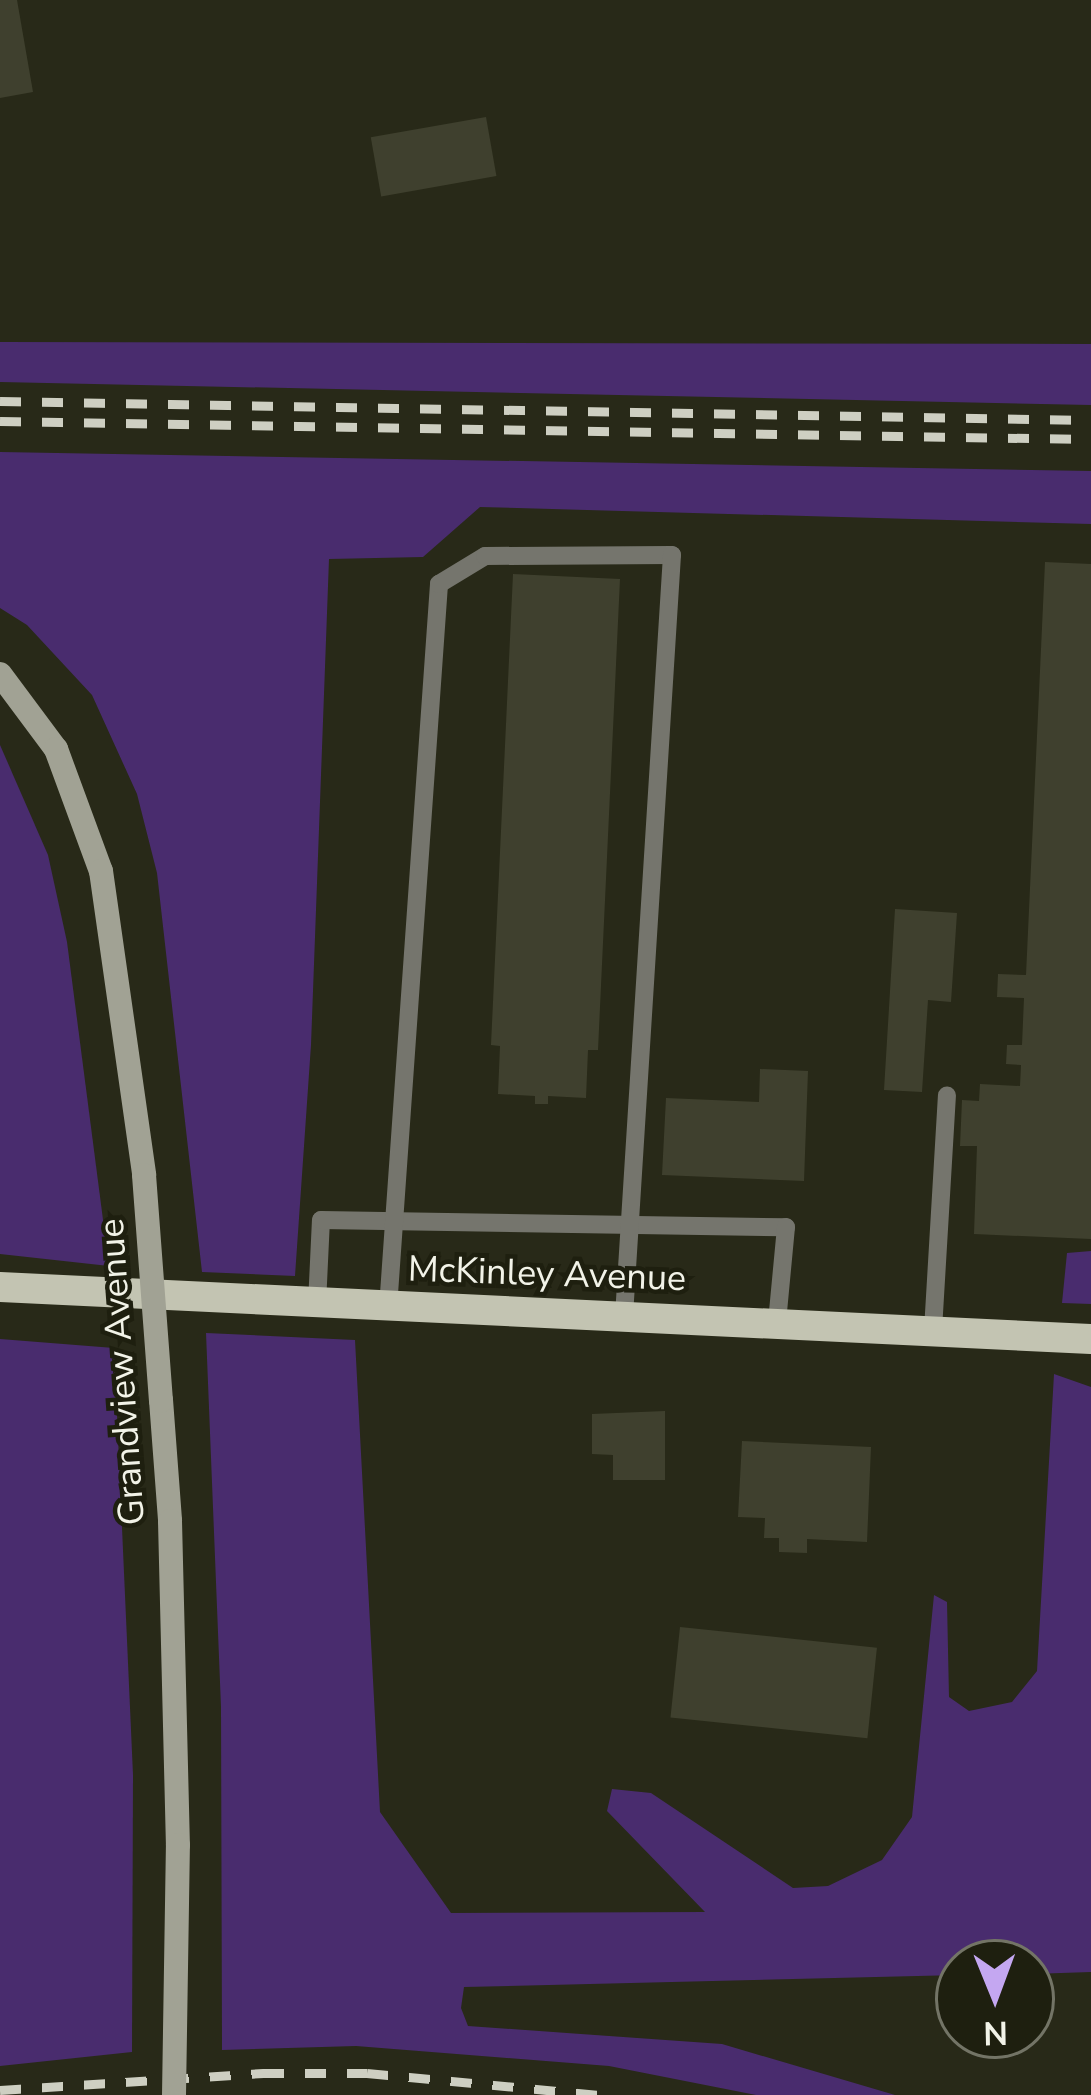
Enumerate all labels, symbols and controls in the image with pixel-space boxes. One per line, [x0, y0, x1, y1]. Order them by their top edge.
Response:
street label: Grandview Avenue [90, 1217, 154, 1527]
street label: McKinley Avenue [407, 1248, 687, 1300]
north arrow [935, 1939, 1055, 2059]
text: N [983, 2010, 1008, 2055]

